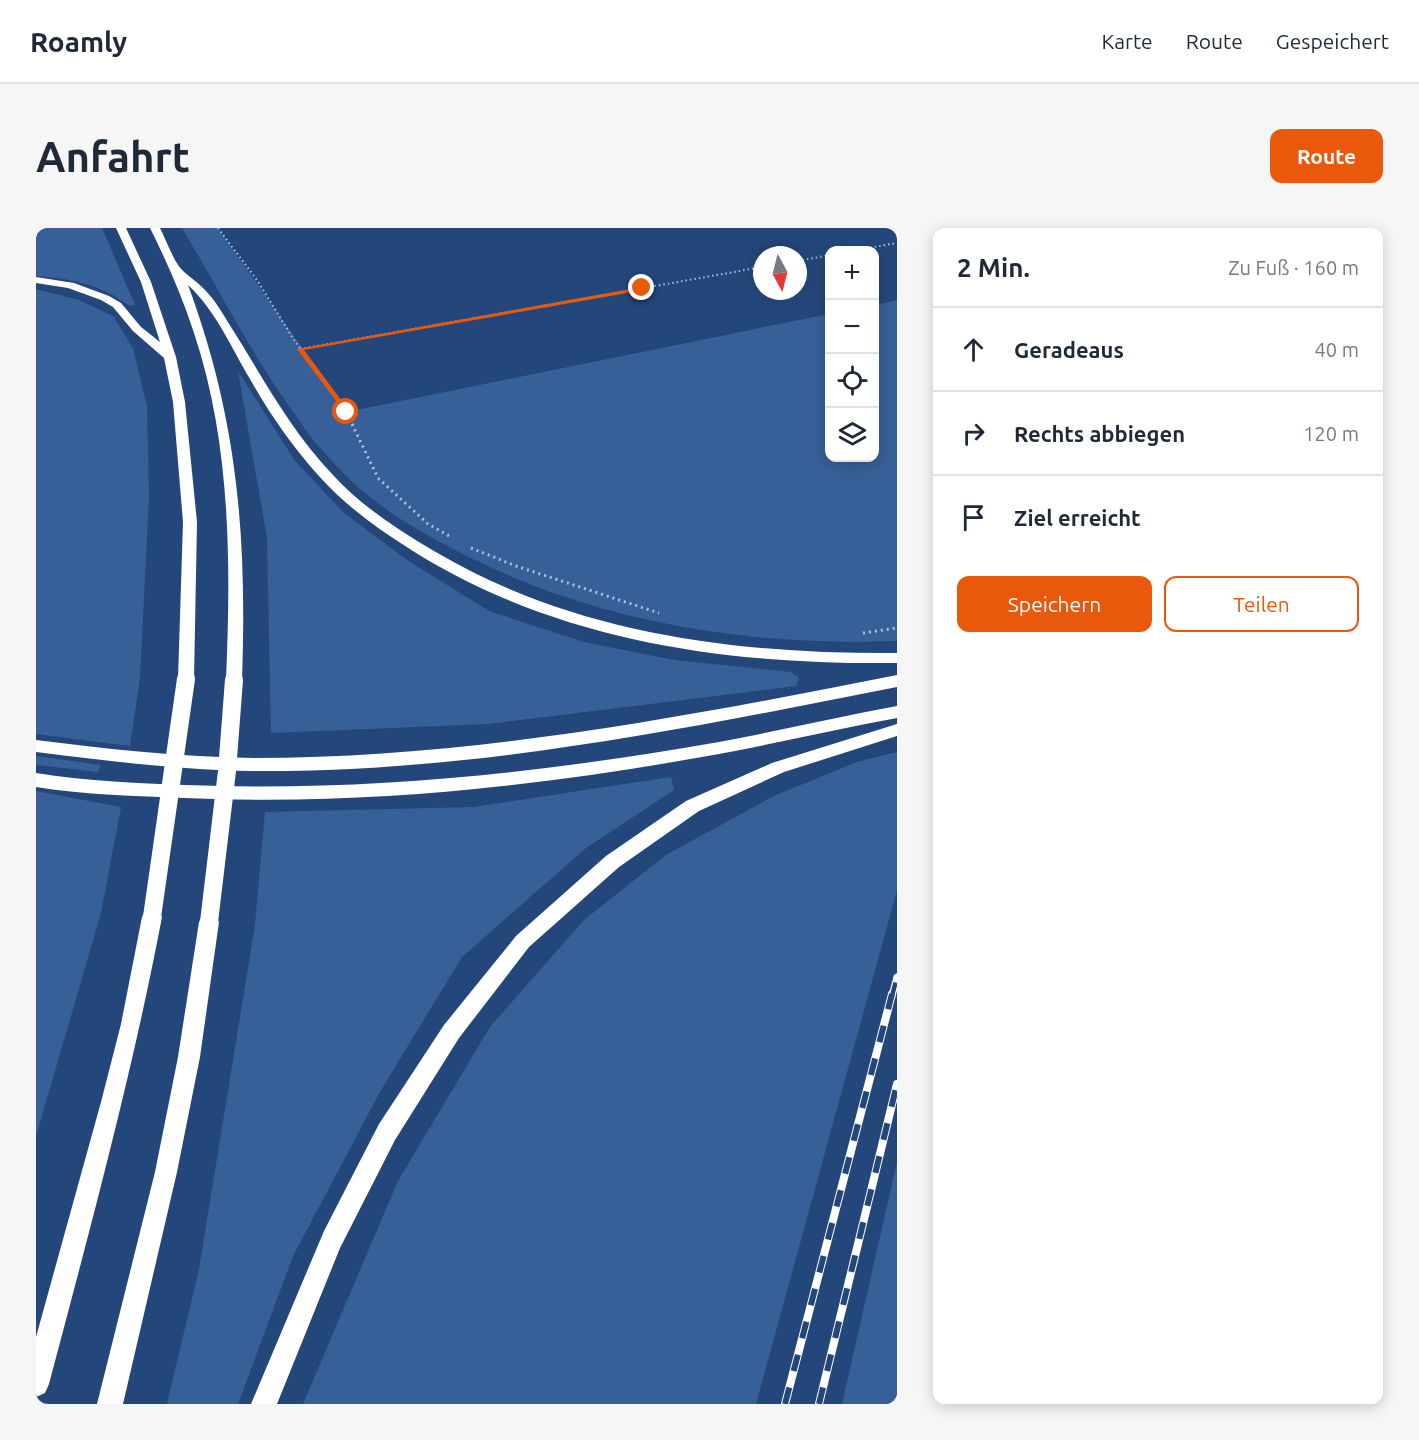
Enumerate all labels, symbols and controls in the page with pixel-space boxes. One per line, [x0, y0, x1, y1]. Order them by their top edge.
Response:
text: Roamly [30, 26, 127, 57]
text: Karte [1101, 29, 1153, 53]
text: Route [1186, 29, 1243, 53]
text: Gespeichert [1276, 29, 1389, 53]
button: Route [1270, 129, 1383, 183]
text: Anfahrt [36, 133, 190, 180]
north arrow [753, 246, 807, 300]
map controls [825, 246, 879, 462]
button: + [825, 246, 879, 300]
text: 2 Min. [957, 253, 1030, 282]
text: Zu Fuß · 160 m [1228, 256, 1359, 279]
route end [628, 274, 654, 300]
button: − [825, 300, 879, 354]
icon: ahead [957, 333, 990, 366]
text: Geradeaus [1014, 337, 1124, 362]
text: 40 m [1315, 338, 1359, 361]
button: locate [825, 354, 879, 408]
route start [332, 398, 358, 424]
button: layers [825, 408, 879, 462]
icon: right [957, 417, 990, 450]
text: Rechts abbiegen [1014, 421, 1185, 446]
text: 120 m [1303, 422, 1359, 445]
icon: arrive [957, 501, 990, 534]
text: Ziel erreicht [1014, 505, 1141, 530]
button: Speichern [957, 576, 1152, 632]
button: Teilen [1164, 576, 1359, 632]

